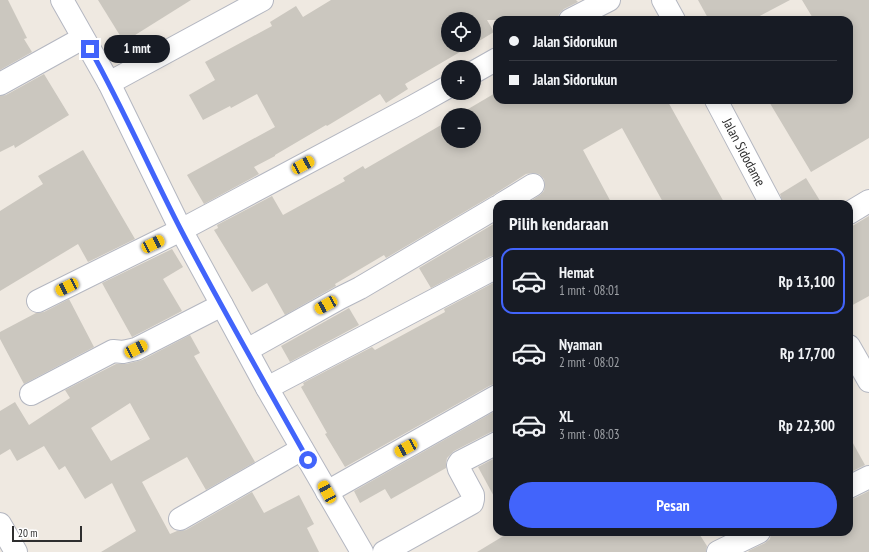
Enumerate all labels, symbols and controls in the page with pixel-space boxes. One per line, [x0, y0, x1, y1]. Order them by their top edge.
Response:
map controls [441, 12, 481, 148]
button: locate [441, 12, 481, 52]
text: Jalan Sidorukun [533, 32, 617, 51]
callout: 1 mnt [104, 35, 170, 63]
route end [81, 40, 99, 58]
text: 1 mnt [123, 40, 151, 57]
button: + [441, 60, 481, 100]
text: Jalan Sidorukun [533, 70, 617, 89]
button: − [441, 108, 481, 148]
street label: Jalan Sidodame [718, 114, 770, 189]
car [290, 154, 316, 176]
text: Pilih kendaraan [509, 212, 609, 235]
car [140, 233, 166, 255]
icon: car [511, 263, 547, 299]
text: Hemat [559, 263, 594, 282]
text: Rp 13,100 [779, 272, 835, 291]
car [54, 276, 80, 298]
text: 1 mnt · 08:01 [559, 282, 620, 299]
car [313, 294, 339, 316]
icon: car [511, 335, 547, 371]
text: Nyaman [559, 335, 602, 354]
car [123, 338, 149, 360]
text: Rp 17,700 [780, 344, 835, 363]
text: 2 mnt · 08:02 [559, 354, 620, 371]
icon: car [511, 407, 547, 443]
text: XL [559, 407, 573, 426]
text: Rp 22,300 [779, 416, 835, 435]
text: 3 mnt · 08:03 [559, 426, 620, 443]
car [393, 437, 419, 459]
route start [299, 451, 317, 469]
car [316, 479, 338, 505]
button: Pesan [509, 482, 837, 528]
scale bar [12, 524, 82, 543]
text: 20 m [18, 526, 37, 540]

